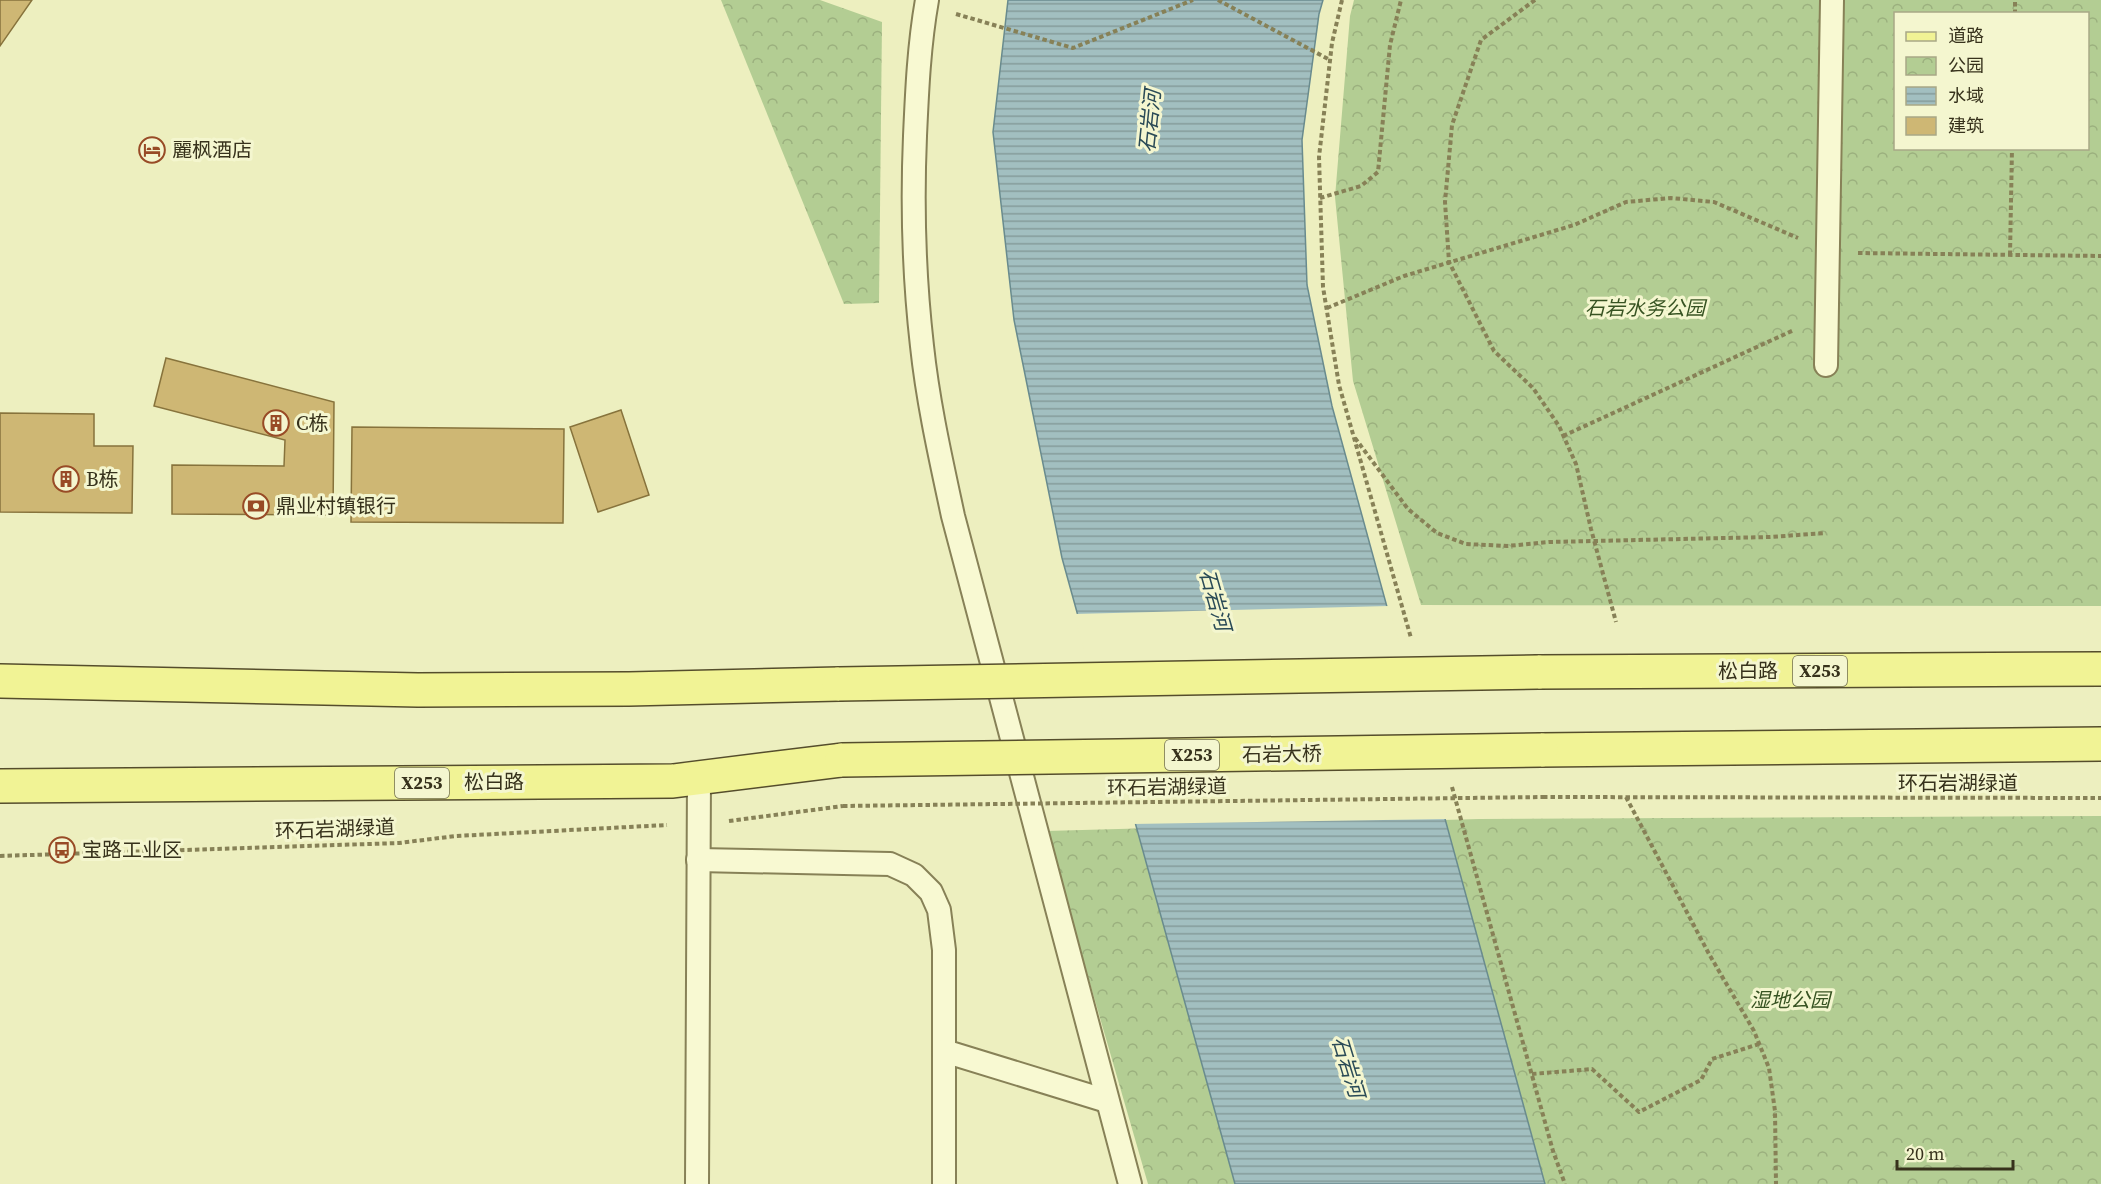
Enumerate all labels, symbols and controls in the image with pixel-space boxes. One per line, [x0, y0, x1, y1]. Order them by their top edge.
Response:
legend [1894, 12, 2089, 150]
text: 道路 [1948, 23, 1984, 48]
text: 公园 [1948, 53, 1984, 78]
text: 水域 [1948, 83, 1984, 108]
water label: 石岩河 [1132, 84, 1168, 154]
text: 建筑 [1948, 113, 1984, 138]
hotel icon: 麗枫酒店 [137, 135, 167, 165]
place label: 麗枫酒店 [172, 136, 252, 164]
park label: 石岩水务公园 [1585, 294, 1708, 322]
building icon: C栋 [261, 408, 291, 438]
place label: C栋 [296, 409, 329, 437]
building icon: B栋 [51, 464, 81, 494]
place label: B栋 [86, 465, 119, 493]
bank icon: 鼎业村镇银行 [241, 491, 271, 521]
place label: 鼎业村镇银行 [276, 492, 396, 520]
water label: 石岩河 [1193, 566, 1239, 638]
road number: X253 [1793, 656, 1847, 686]
street label: 松白路 [1718, 657, 1778, 685]
street label: 石岩大桥 [1242, 739, 1322, 769]
road number: X253 [1165, 740, 1219, 770]
road number: X253 [395, 768, 449, 798]
street label: 松白路 [464, 768, 524, 796]
street label: 环石岩湖绿道 [1898, 769, 2018, 797]
street label: 环石岩湖绿道 [1107, 772, 1227, 802]
street label: 环石岩湖绿道 [275, 813, 395, 845]
bus stop icon: 宝路工业区 [47, 835, 77, 865]
place label: 宝路工业区 [82, 836, 182, 864]
park label: 湿地公园 [1750, 986, 1833, 1014]
water label: 石岩河 [1325, 1032, 1373, 1105]
scale bar [1897, 1133, 2012, 1171]
text: 20 m [1906, 1141, 1944, 1166]

